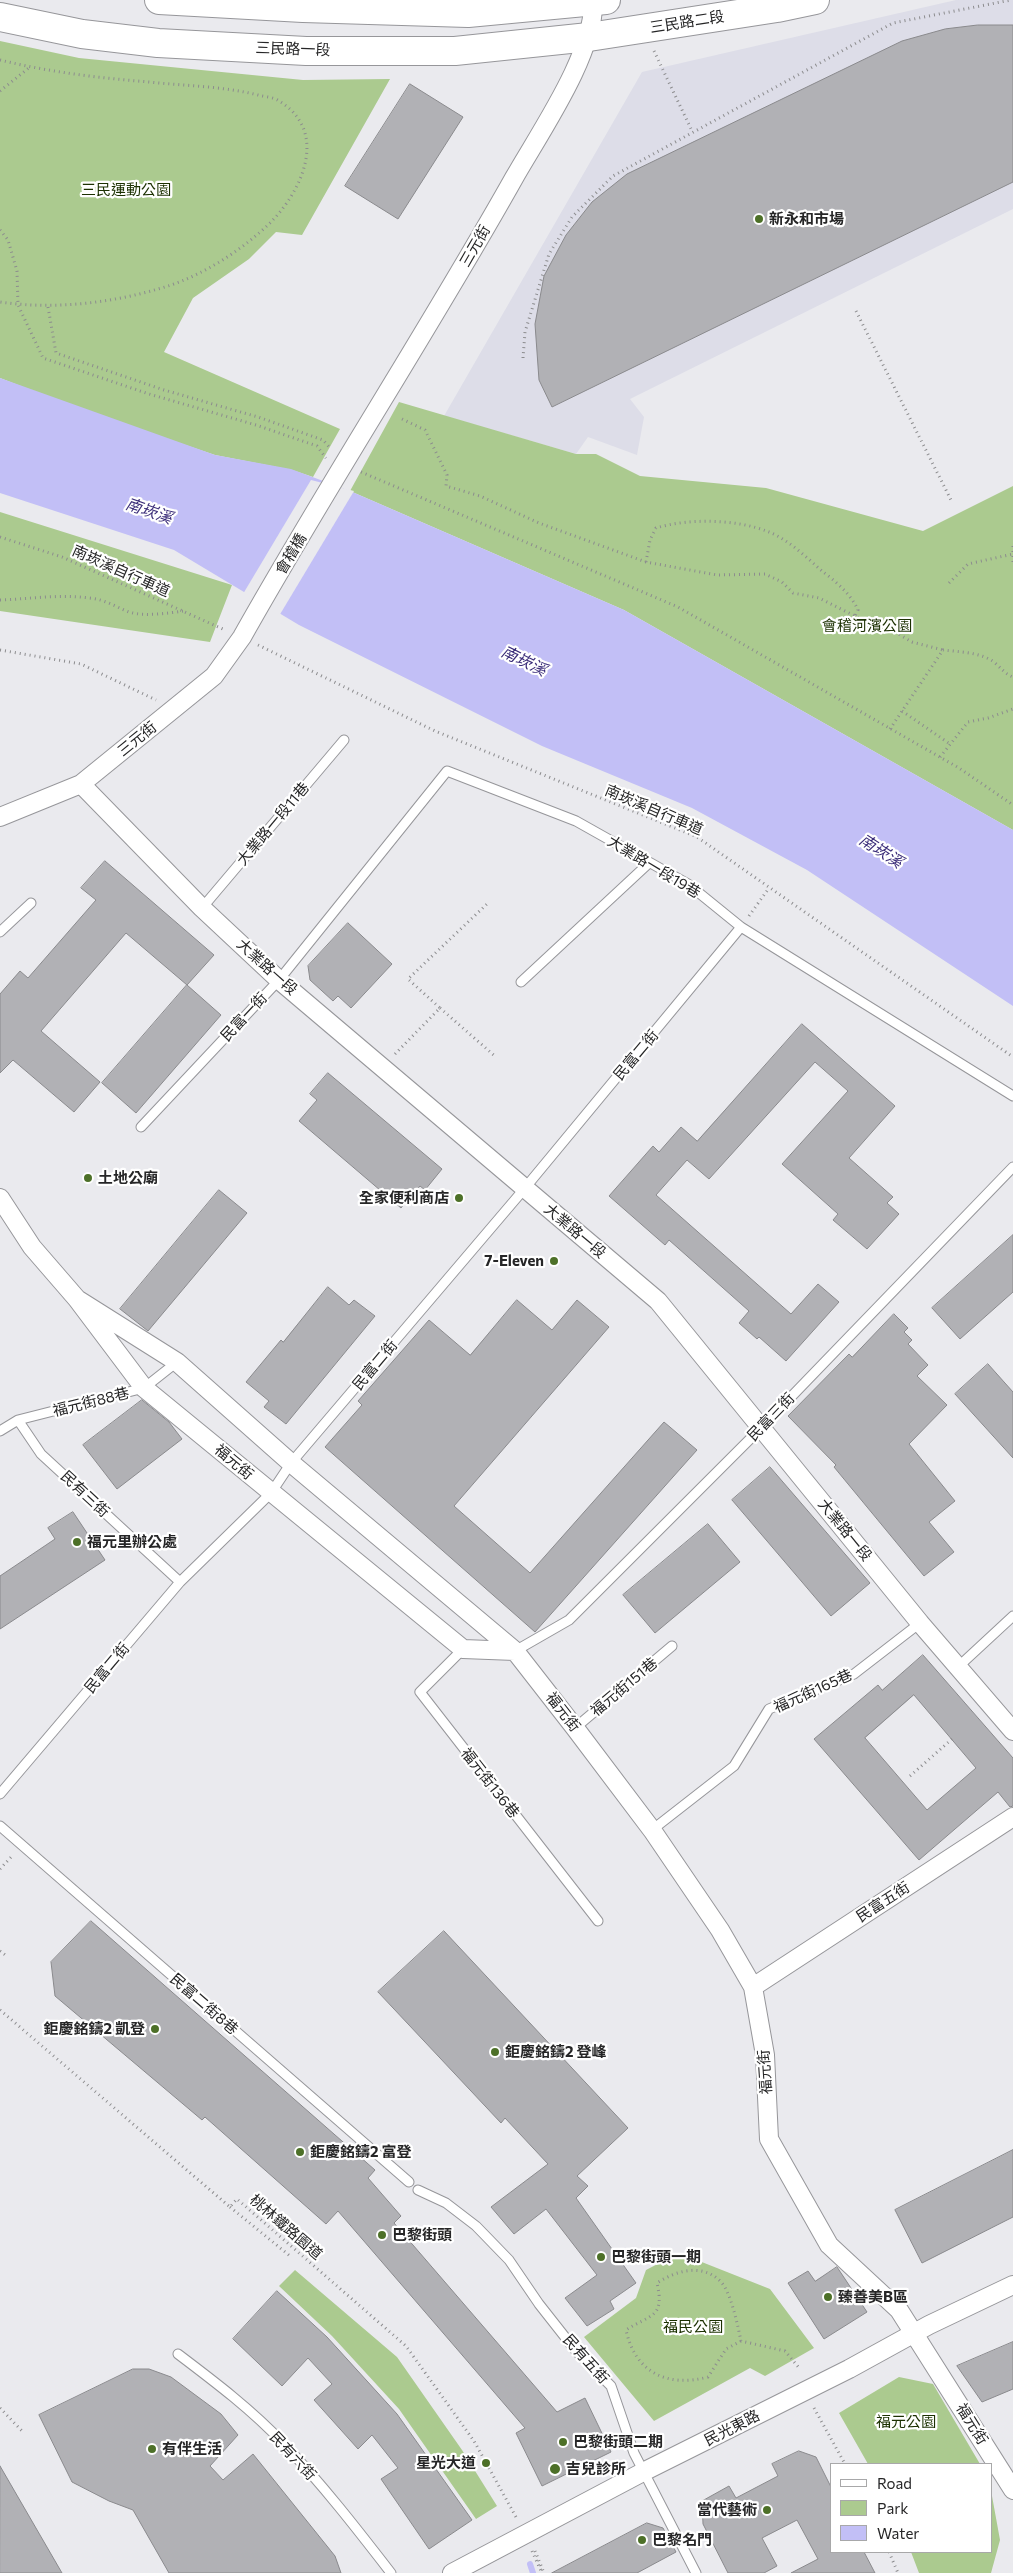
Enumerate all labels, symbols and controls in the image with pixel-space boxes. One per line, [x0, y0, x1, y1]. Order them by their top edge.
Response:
street label: 三民路二段 [649, 7, 725, 37]
street label: 三民路一段 [255, 39, 331, 59]
park label: 三民運動公園 [81, 181, 171, 199]
place label: 新永和市場 [769, 210, 844, 228]
marker: 新永和市場 [753, 213, 765, 225]
street label: 三元街 [456, 222, 494, 270]
water label: 南崁溪 [123, 494, 175, 528]
street label: 會稽橋 [272, 530, 310, 578]
street label: 南崁溪自行車道 [69, 541, 173, 601]
park label: 會稽河濱公園 [822, 617, 912, 635]
water label: 南崁溪 [498, 642, 550, 680]
street label: 三元街 [114, 718, 160, 760]
street label: 大業路一段11巷 [233, 779, 313, 869]
street label: 南崁溪自行車道 [602, 781, 706, 839]
water label: 南崁溪 [856, 830, 906, 872]
street label: 大業路一段19巷 [604, 832, 704, 902]
street label: 大業路一段 [233, 935, 301, 999]
street label: 民富一街 [217, 989, 271, 1045]
street label: 民富二街 [610, 1026, 662, 1084]
place label: 土地公廟 [98, 1169, 158, 1187]
marker: 土地公廟 [82, 1172, 94, 1184]
place label: 全家便利商店 [359, 1189, 449, 1207]
marker: 全家便利商店 [453, 1192, 465, 1204]
street label: 大業路一段 [540, 1200, 610, 1262]
place label: 7-Eleven [484, 1252, 544, 1270]
marker: 7-Eleven [548, 1255, 560, 1267]
street label: 民富二街 [349, 1336, 401, 1394]
street label: 福元街88巷 [51, 1384, 131, 1420]
street label: 民富三街 [744, 1389, 798, 1445]
street label: 福元街 [211, 1441, 257, 1483]
street label: 民有三街 [57, 1467, 113, 1521]
street label: 大業路一段 [814, 1495, 876, 1565]
place label: 福元里辦公處 [87, 1533, 177, 1551]
marker: 福元里辦公處 [71, 1536, 83, 1548]
street label: 民富二街 [81, 1639, 133, 1697]
street label: 福元街151巷 [587, 1654, 661, 1720]
street label: 福元街165巷 [771, 1666, 855, 1716]
street label: 福元街 [542, 1689, 584, 1735]
street label: 福元街136巷 [457, 1744, 523, 1822]
street label: 民富五街 [853, 1878, 913, 1926]
street label: 民富二街8巷 [166, 1970, 242, 2038]
place label: 鉅慶銘鑄2 凱登 [44, 2020, 145, 2038]
marker: 鉅慶銘鑄2 凱登 [149, 2023, 161, 2035]
place label: 鉅慶銘鑄2 登峰 [505, 2043, 606, 2061]
marker: 鉅慶銘鑄2 登峰 [489, 2046, 501, 2058]
street label: 福元街 [754, 2049, 776, 2095]
place label: 鉅慶銘鑄2 富登 [310, 2143, 411, 2161]
marker: 鉅慶銘鑄2 富登 [294, 2146, 306, 2158]
street label: 桃林鐵路園道 [246, 2191, 326, 2263]
place label: 巴黎街頭 [392, 2226, 452, 2244]
marker: 巴黎街頭 [376, 2229, 388, 2241]
place label: 巴黎街頭一期 [611, 2248, 701, 2266]
marker: 巴黎街頭一期 [595, 2251, 607, 2263]
place label: 臻善美B區 [838, 2288, 908, 2306]
marker: 臻善美B區 [822, 2291, 834, 2303]
park label: 福民公園 [663, 2318, 723, 2336]
street label: 民有五街 [559, 2331, 613, 2387]
street label: 福元街 [952, 2400, 992, 2448]
street label: 民光東路 [701, 2406, 763, 2450]
park label: 福元公園 [876, 2413, 936, 2431]
street label: 民有六街 [266, 2428, 320, 2484]
place label: 巴黎街頭二期 [573, 2433, 663, 2451]
marker: 巴黎街頭二期 [557, 2436, 569, 2448]
place label: 有伴生活 [162, 2440, 222, 2458]
marker: 有伴生活 [146, 2443, 158, 2455]
place label: 星光大道 [416, 2454, 476, 2472]
marker: 星光大道 [480, 2457, 492, 2469]
place label: 吉兒診所 [566, 2460, 626, 2478]
marker: 吉兒診所 [548, 2462, 562, 2476]
legend [830, 2463, 993, 2553]
text: Road [877, 2474, 912, 2492]
text: Park [877, 2499, 908, 2517]
place label: 當代藝術 [697, 2501, 757, 2519]
marker: 當代藝術 [761, 2504, 773, 2516]
text: Water [877, 2524, 919, 2542]
place label: 巴黎名門 [652, 2531, 712, 2549]
marker: 巴黎名門 [636, 2534, 648, 2546]

